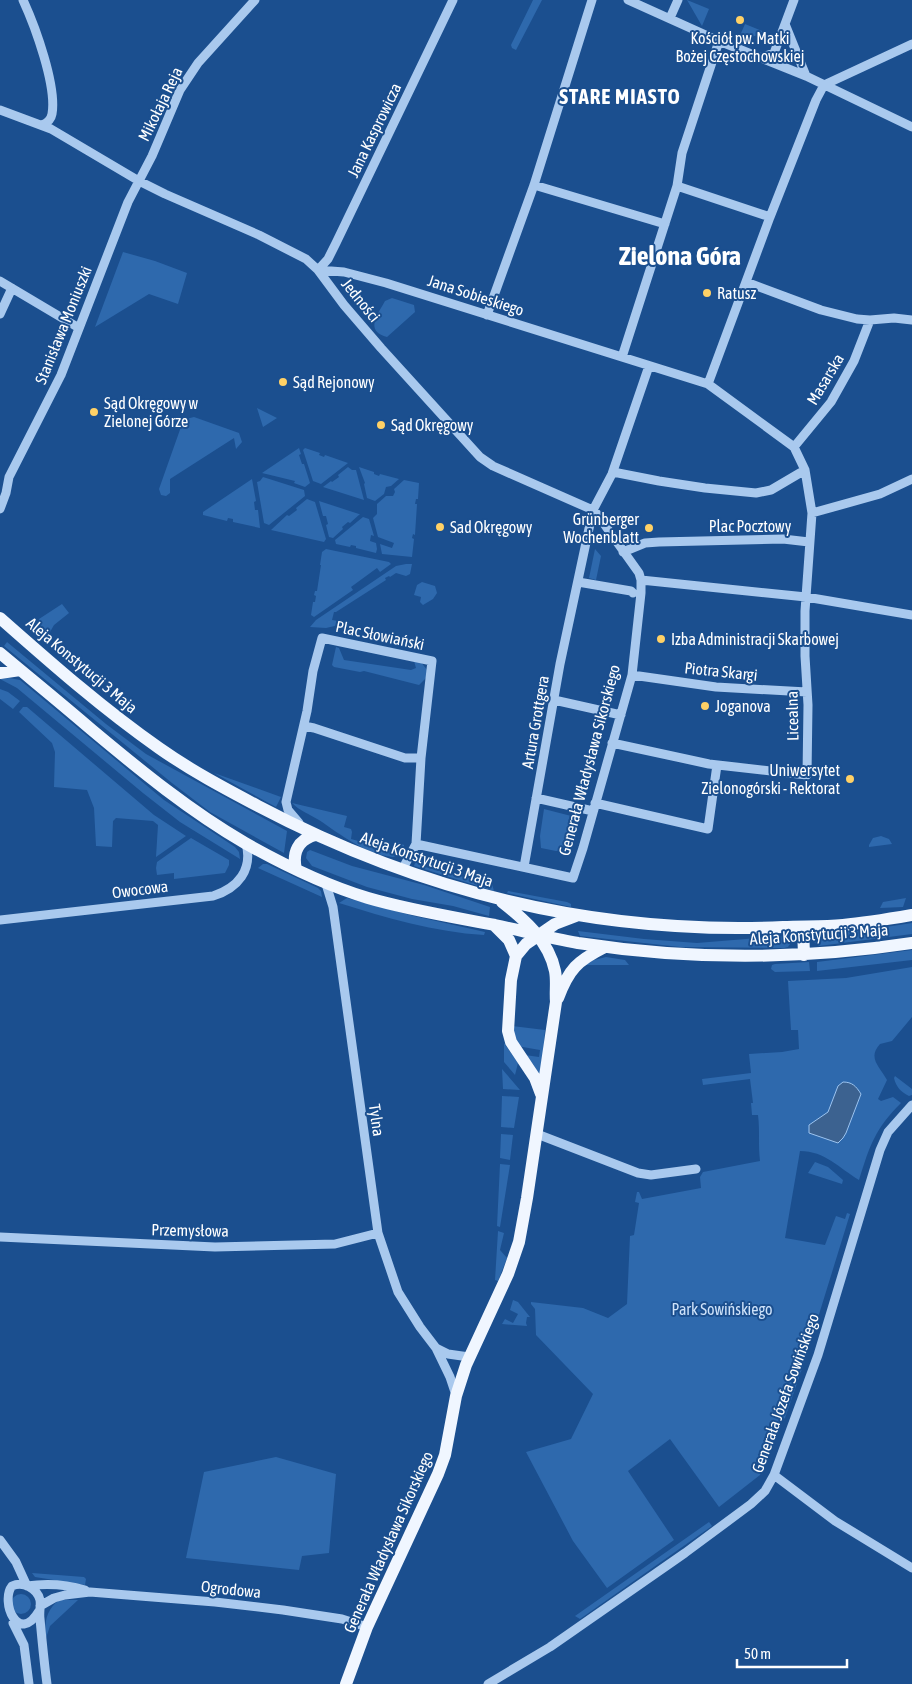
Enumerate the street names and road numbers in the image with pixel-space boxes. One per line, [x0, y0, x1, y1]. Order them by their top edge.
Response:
street label: Mikołaja Reja [134, 64, 187, 144]
street label: Jana Kasprowicza [343, 80, 405, 180]
street label: Stanisława Moniuszki [31, 263, 95, 387]
street label: Jana Sobieskiego [425, 271, 526, 320]
street label: Jedności [338, 275, 384, 325]
street label: Masarska [803, 350, 847, 408]
street label: Plac Pocztowy [709, 517, 792, 536]
street label: Aleja Konstytucji 3 Maja [22, 613, 141, 717]
street label: Plac Słowiański [334, 617, 426, 653]
street label: Piotra Skargi [683, 658, 758, 685]
street label: Generała Władysława Sikorskiego [555, 663, 624, 858]
street label: Artura Grottgera [518, 674, 553, 770]
street label: Licealna [783, 691, 801, 741]
street label: Aleja Konstytucji 3 Maja [358, 828, 496, 891]
street label: Owocowa [111, 877, 169, 901]
street label: Aleja Konstytucji 3 Maja [749, 920, 889, 949]
street label: Tylna [365, 1103, 388, 1137]
street label: Przemysłowa [151, 1220, 229, 1241]
street label: Generała Józefa Sowińskiego [748, 1311, 823, 1475]
street label: Generała Władysława Sikorskiego [340, 1448, 437, 1636]
street label: Ogrodowa [200, 1577, 262, 1602]

